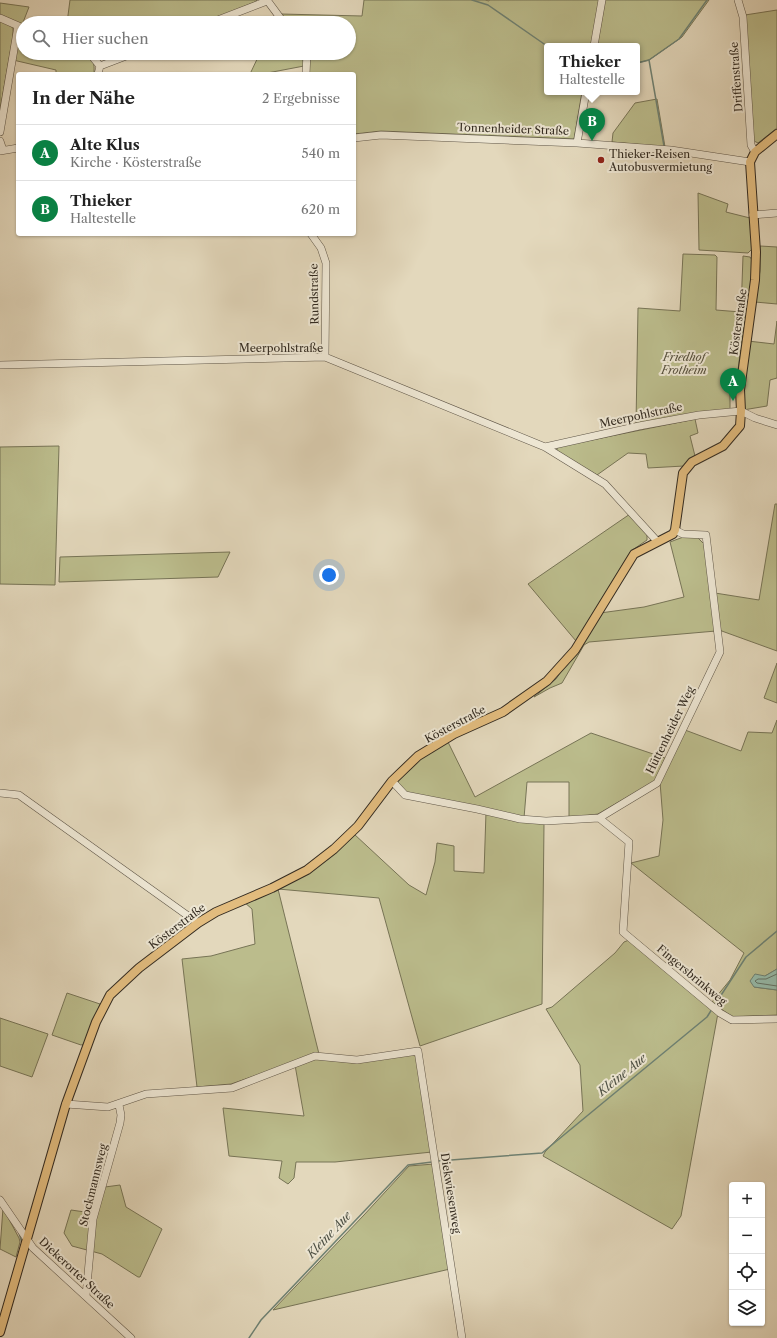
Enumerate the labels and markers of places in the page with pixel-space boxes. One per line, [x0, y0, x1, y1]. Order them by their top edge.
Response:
pin: B [579, 108, 605, 141]
place label: Thieker-Reisen Autobusvermietung [608, 147, 712, 174]
marker: Thieker-Reisen Autobusvermietung [596, 155, 606, 165]
pin: A [720, 368, 746, 401]

